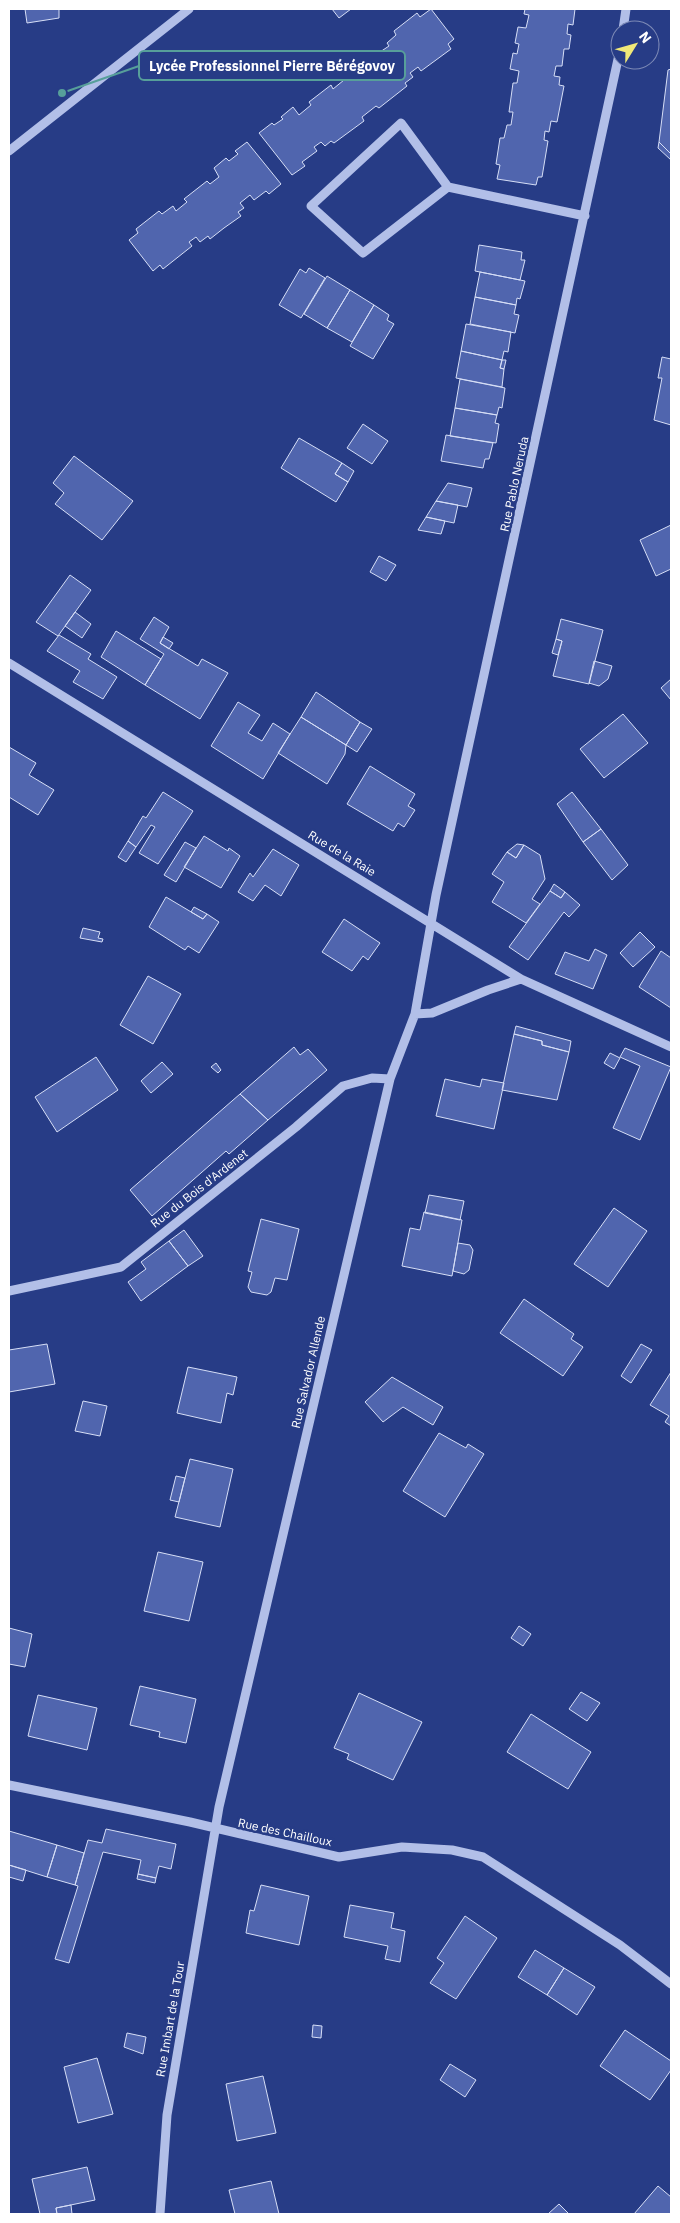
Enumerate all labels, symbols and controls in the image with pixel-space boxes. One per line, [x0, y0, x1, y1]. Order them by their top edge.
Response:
north arrow [610, 20, 660, 70]
text: N [635, 28, 656, 47]
callout: Lycée Professionnel Pierre Bérégovoy [139, 51, 405, 80]
text: Lycée Professionnel Pierre Bérégovoy [149, 57, 396, 75]
street label: Rue Pablo Neruda [497, 434, 532, 533]
street label: Rue de la Raie [305, 827, 379, 879]
street label: Rue du Bois d'Ardenet [147, 1145, 251, 1231]
street label: Rue Salvador Allende [288, 1314, 328, 1430]
street label: Rue des Chailloux [237, 1815, 333, 1849]
street label: Rue Imbart de la Tour [152, 1960, 188, 2078]

